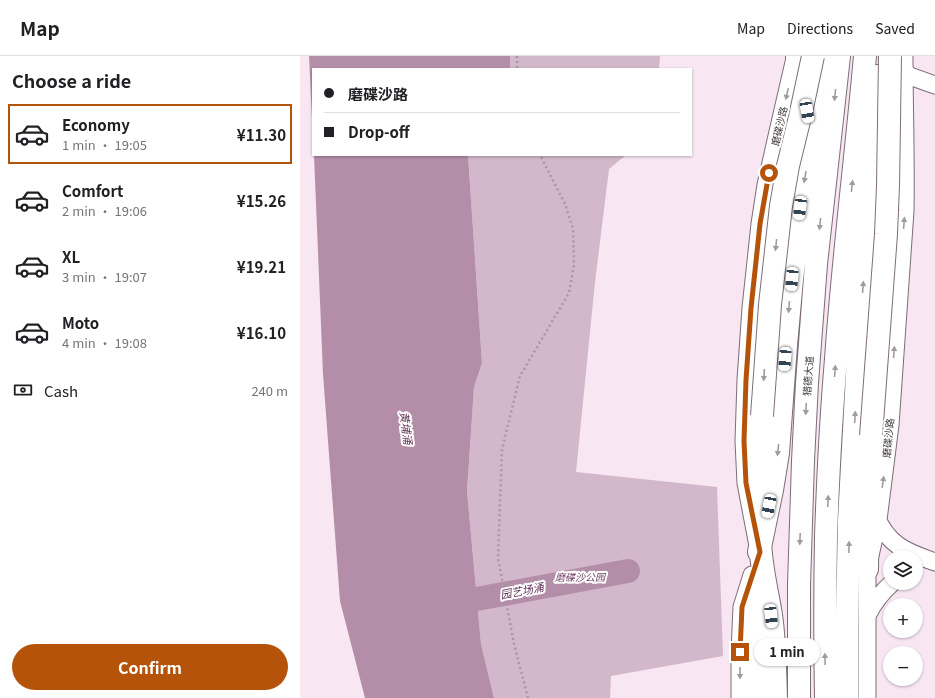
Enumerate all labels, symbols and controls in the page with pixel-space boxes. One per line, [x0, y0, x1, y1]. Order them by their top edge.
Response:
text: Map [20, 14, 60, 41]
text: Map [737, 18, 765, 38]
text: Directions [787, 18, 853, 38]
text: Saved [875, 18, 915, 38]
text: Choose a ride [12, 67, 131, 93]
text: 磨碟沙路 [348, 83, 408, 104]
one-way arrow [784, 88, 790, 100]
one-way arrow [831, 89, 838, 101]
car [799, 98, 815, 124]
street label: 磨碟沙路 [767, 105, 790, 147]
text: Economy [62, 114, 130, 135]
icon: car [14, 116, 50, 152]
text: Drop-off [348, 121, 410, 142]
text: ¥11.30 [237, 124, 286, 145]
text: 1 min · 19:05 [62, 135, 147, 154]
route start [760, 164, 778, 182]
one-way arrow [801, 171, 807, 184]
text: Comfort [62, 180, 123, 201]
one-way arrow [848, 180, 855, 192]
icon: car [14, 182, 50, 218]
text: ¥15.26 [237, 190, 286, 211]
car [793, 195, 807, 221]
text: 2 min · 19:06 [62, 201, 147, 220]
one-way arrow [900, 217, 907, 229]
one-way arrow [817, 218, 824, 230]
one-way arrow [773, 239, 779, 251]
text: XL [62, 246, 80, 267]
icon: car [14, 248, 50, 284]
text: ¥19.21 [237, 256, 286, 277]
text: 3 min · 19:07 [62, 267, 147, 286]
car [785, 267, 799, 291]
one-way arrow [860, 281, 867, 293]
one-way arrow [786, 300, 793, 313]
text: Moto [62, 312, 99, 333]
icon: car [14, 314, 50, 350]
text: ¥16.10 [237, 322, 286, 343]
text: 4 min · 19:08 [62, 333, 147, 352]
one-way arrow [891, 346, 898, 358]
car [778, 347, 792, 371]
street label: 猎德大道 [799, 355, 816, 396]
one-way arrow [832, 364, 838, 377]
one-way arrow [761, 369, 768, 381]
icon: cash [12, 379, 34, 401]
text: Cash [44, 380, 78, 401]
text: 240 m [251, 381, 288, 400]
one-way arrow [802, 403, 809, 415]
one-way arrow [852, 410, 858, 423]
water label: 黄埔涌 [397, 411, 417, 447]
street label: 磨碟沙路 [878, 417, 897, 459]
one-way arrow [774, 444, 781, 456]
one-way arrow [880, 476, 886, 488]
car [761, 493, 777, 519]
one-way arrow [824, 495, 831, 507]
one-way arrow [797, 533, 803, 546]
one-way arrow [845, 541, 852, 553]
map controls [883, 550, 923, 686]
button: layers [883, 550, 923, 590]
park label: 磨碟沙公园 [555, 569, 607, 584]
water label: 园艺场涌 [499, 578, 547, 602]
button: + [883, 598, 923, 638]
car [764, 603, 778, 629]
callout: 1 min [754, 638, 820, 666]
text: 1 min [769, 642, 805, 661]
route end [731, 643, 749, 661]
button: Confirm [12, 644, 288, 690]
button: − [883, 646, 923, 686]
one-way arrow [822, 652, 828, 665]
one-way arrow [737, 667, 743, 680]

